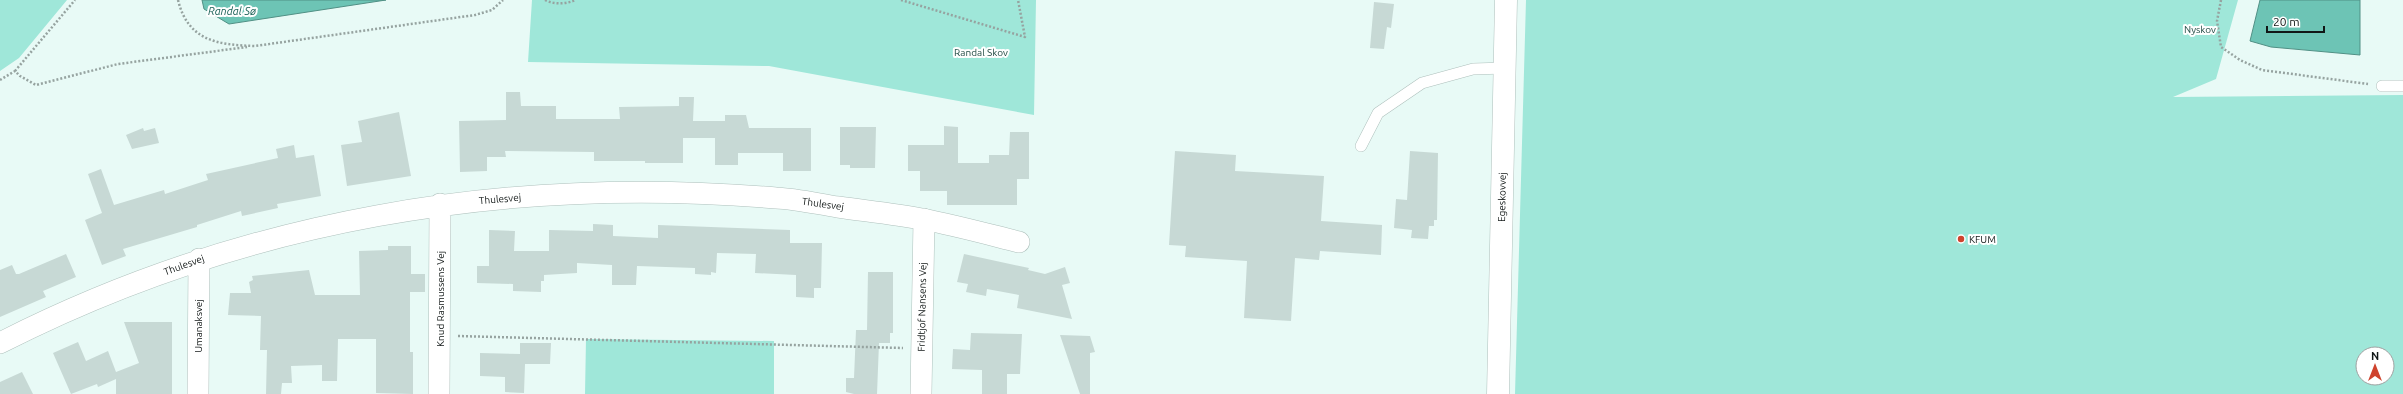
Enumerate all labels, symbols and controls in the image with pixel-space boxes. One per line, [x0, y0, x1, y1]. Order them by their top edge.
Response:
water label: Randal Sø [208, 5, 256, 17]
scale bar [2267, 8, 2324, 34]
text: 20 m [2273, 15, 2300, 28]
park label: Nyskov [2184, 24, 2216, 35]
park label: Randal Skov [954, 47, 1008, 58]
street label: Egeskovvej [1496, 172, 1508, 222]
street label: Thulesvej [478, 192, 522, 206]
street label: Thulesvej [801, 196, 845, 212]
marker: KFUM [1956, 234, 1966, 244]
place label: KFUM [1969, 234, 1996, 245]
street label: Knud Rasmussens Vej [435, 251, 446, 347]
street label: Thulesvej [162, 253, 206, 277]
street label: Fridtjof Nansens Vej [916, 262, 928, 352]
street label: Umanaksvej [193, 299, 204, 353]
north arrow [2355, 346, 2395, 386]
text: N [2371, 350, 2379, 362]

